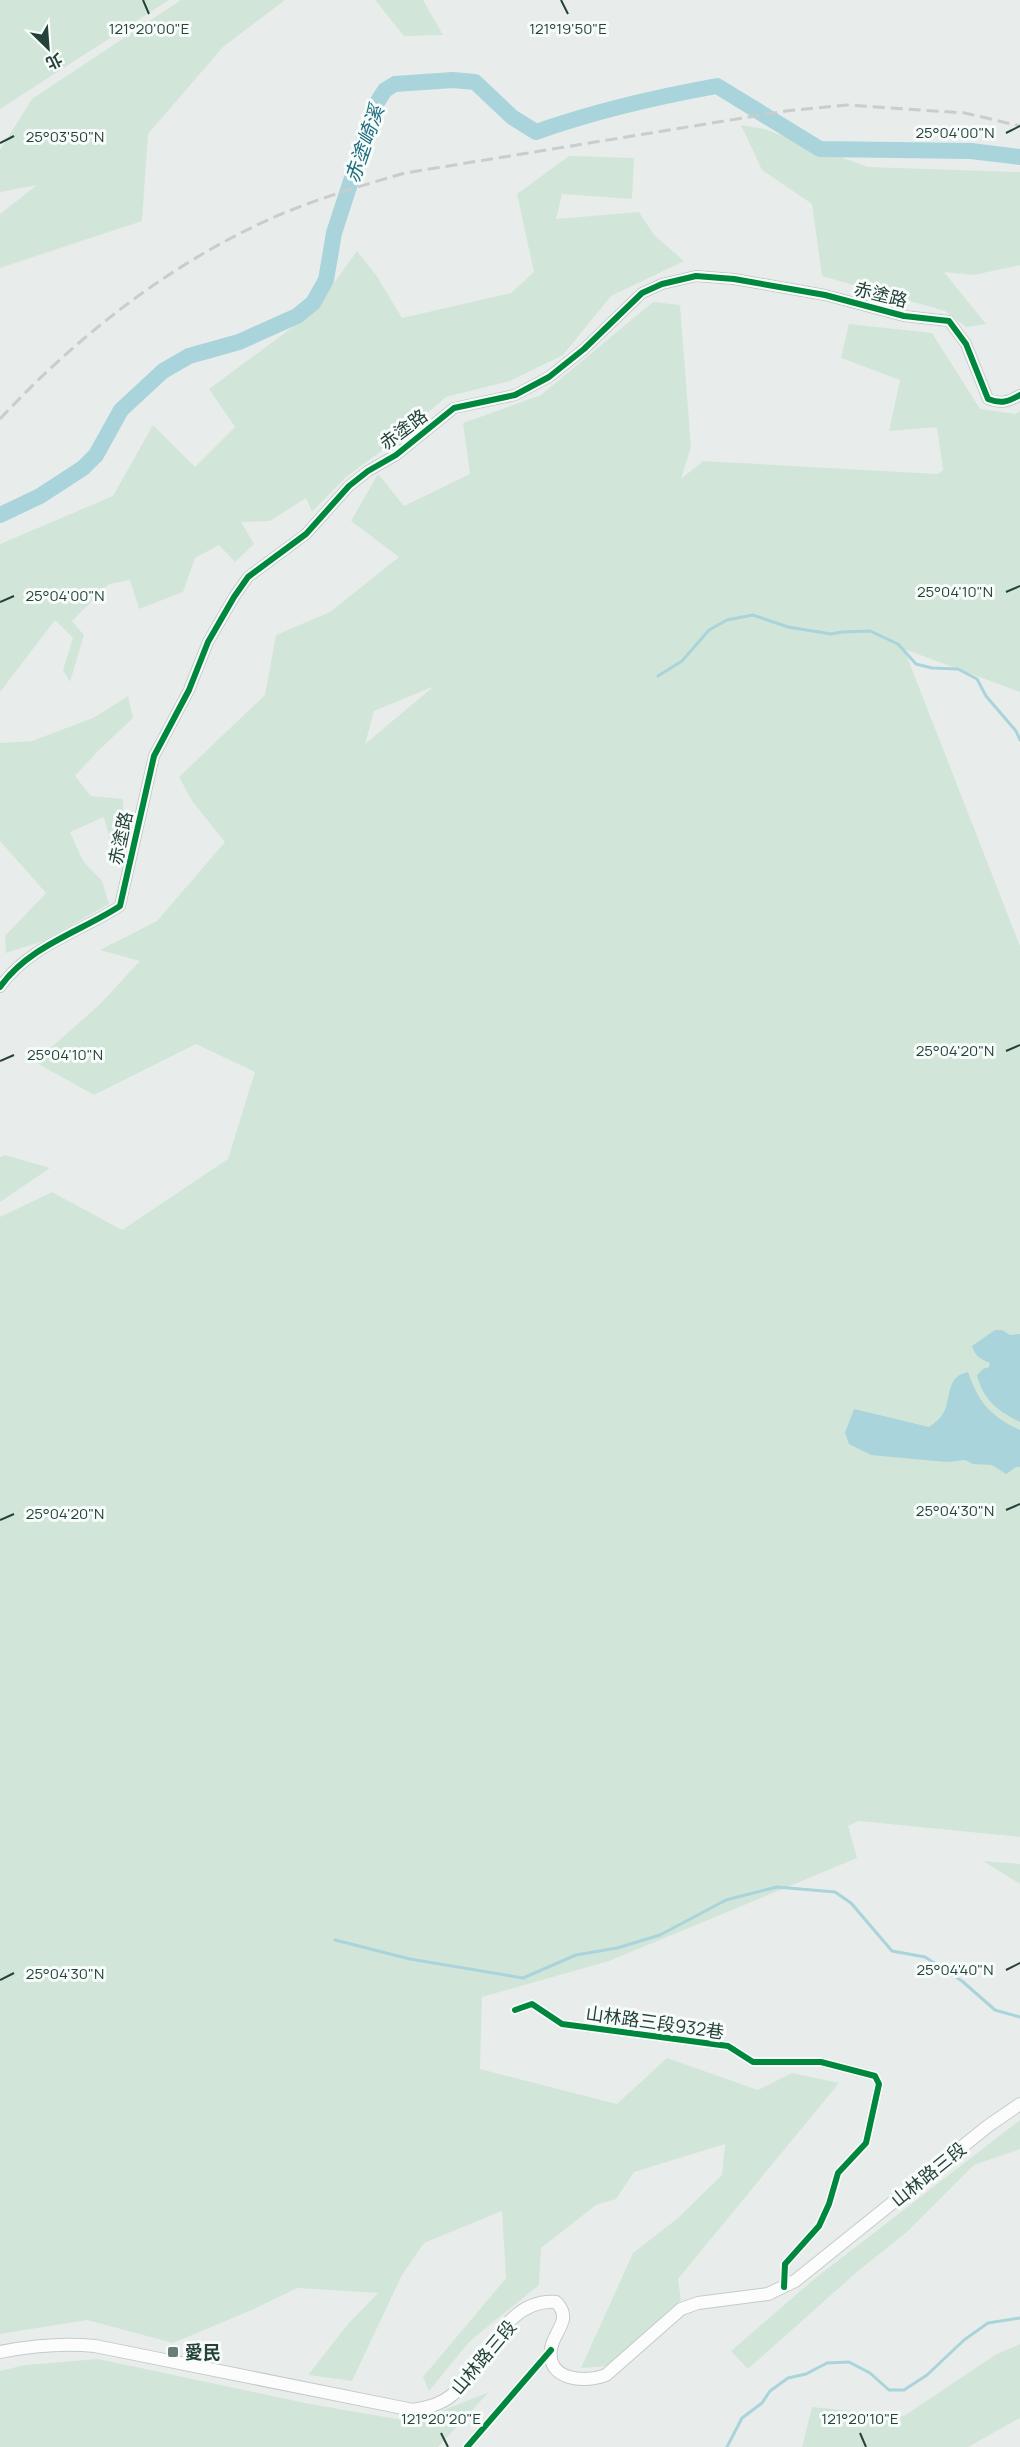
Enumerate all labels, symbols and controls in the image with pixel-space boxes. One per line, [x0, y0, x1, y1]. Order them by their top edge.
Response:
north arrow [18, 18, 78, 78]
text: 121°20'00"E [109, 18, 189, 39]
text: 121°19'50"E [529, 18, 607, 39]
text: 北 [42, 48, 66, 75]
water label: 赤塗崎溪 [338, 99, 391, 186]
text: 25°04'00"N [915, 122, 995, 143]
text: 25°03'50"N [26, 126, 104, 147]
street label: 赤塗路 [852, 276, 910, 312]
street label: 赤塗路 [374, 403, 432, 455]
text: 25°04'10"N [917, 581, 993, 602]
text: 25°04'00"N [25, 585, 105, 606]
street label: 赤塗路 [103, 809, 137, 867]
text: 25°04'20"N [916, 1040, 994, 1061]
text: 25°04'10"N [27, 1044, 103, 1065]
text: 25°04'30"N [916, 1500, 994, 1521]
text: 25°04'20"N [26, 1503, 104, 1524]
text: 25°04'40"N [916, 1959, 994, 1980]
text: 25°04'30"N [26, 1963, 104, 1984]
street label: 山林路三段932巷 [584, 2000, 726, 2044]
street label: 山林路三段 [885, 2136, 971, 2212]
street label: 山林路三段 [445, 2315, 521, 2399]
place label: 愛民 [185, 2340, 221, 2364]
marker: 愛民 [166, 2345, 180, 2359]
text: 121°20'20"E [401, 2408, 481, 2429]
text: 121°20'10"E [821, 2408, 899, 2429]

